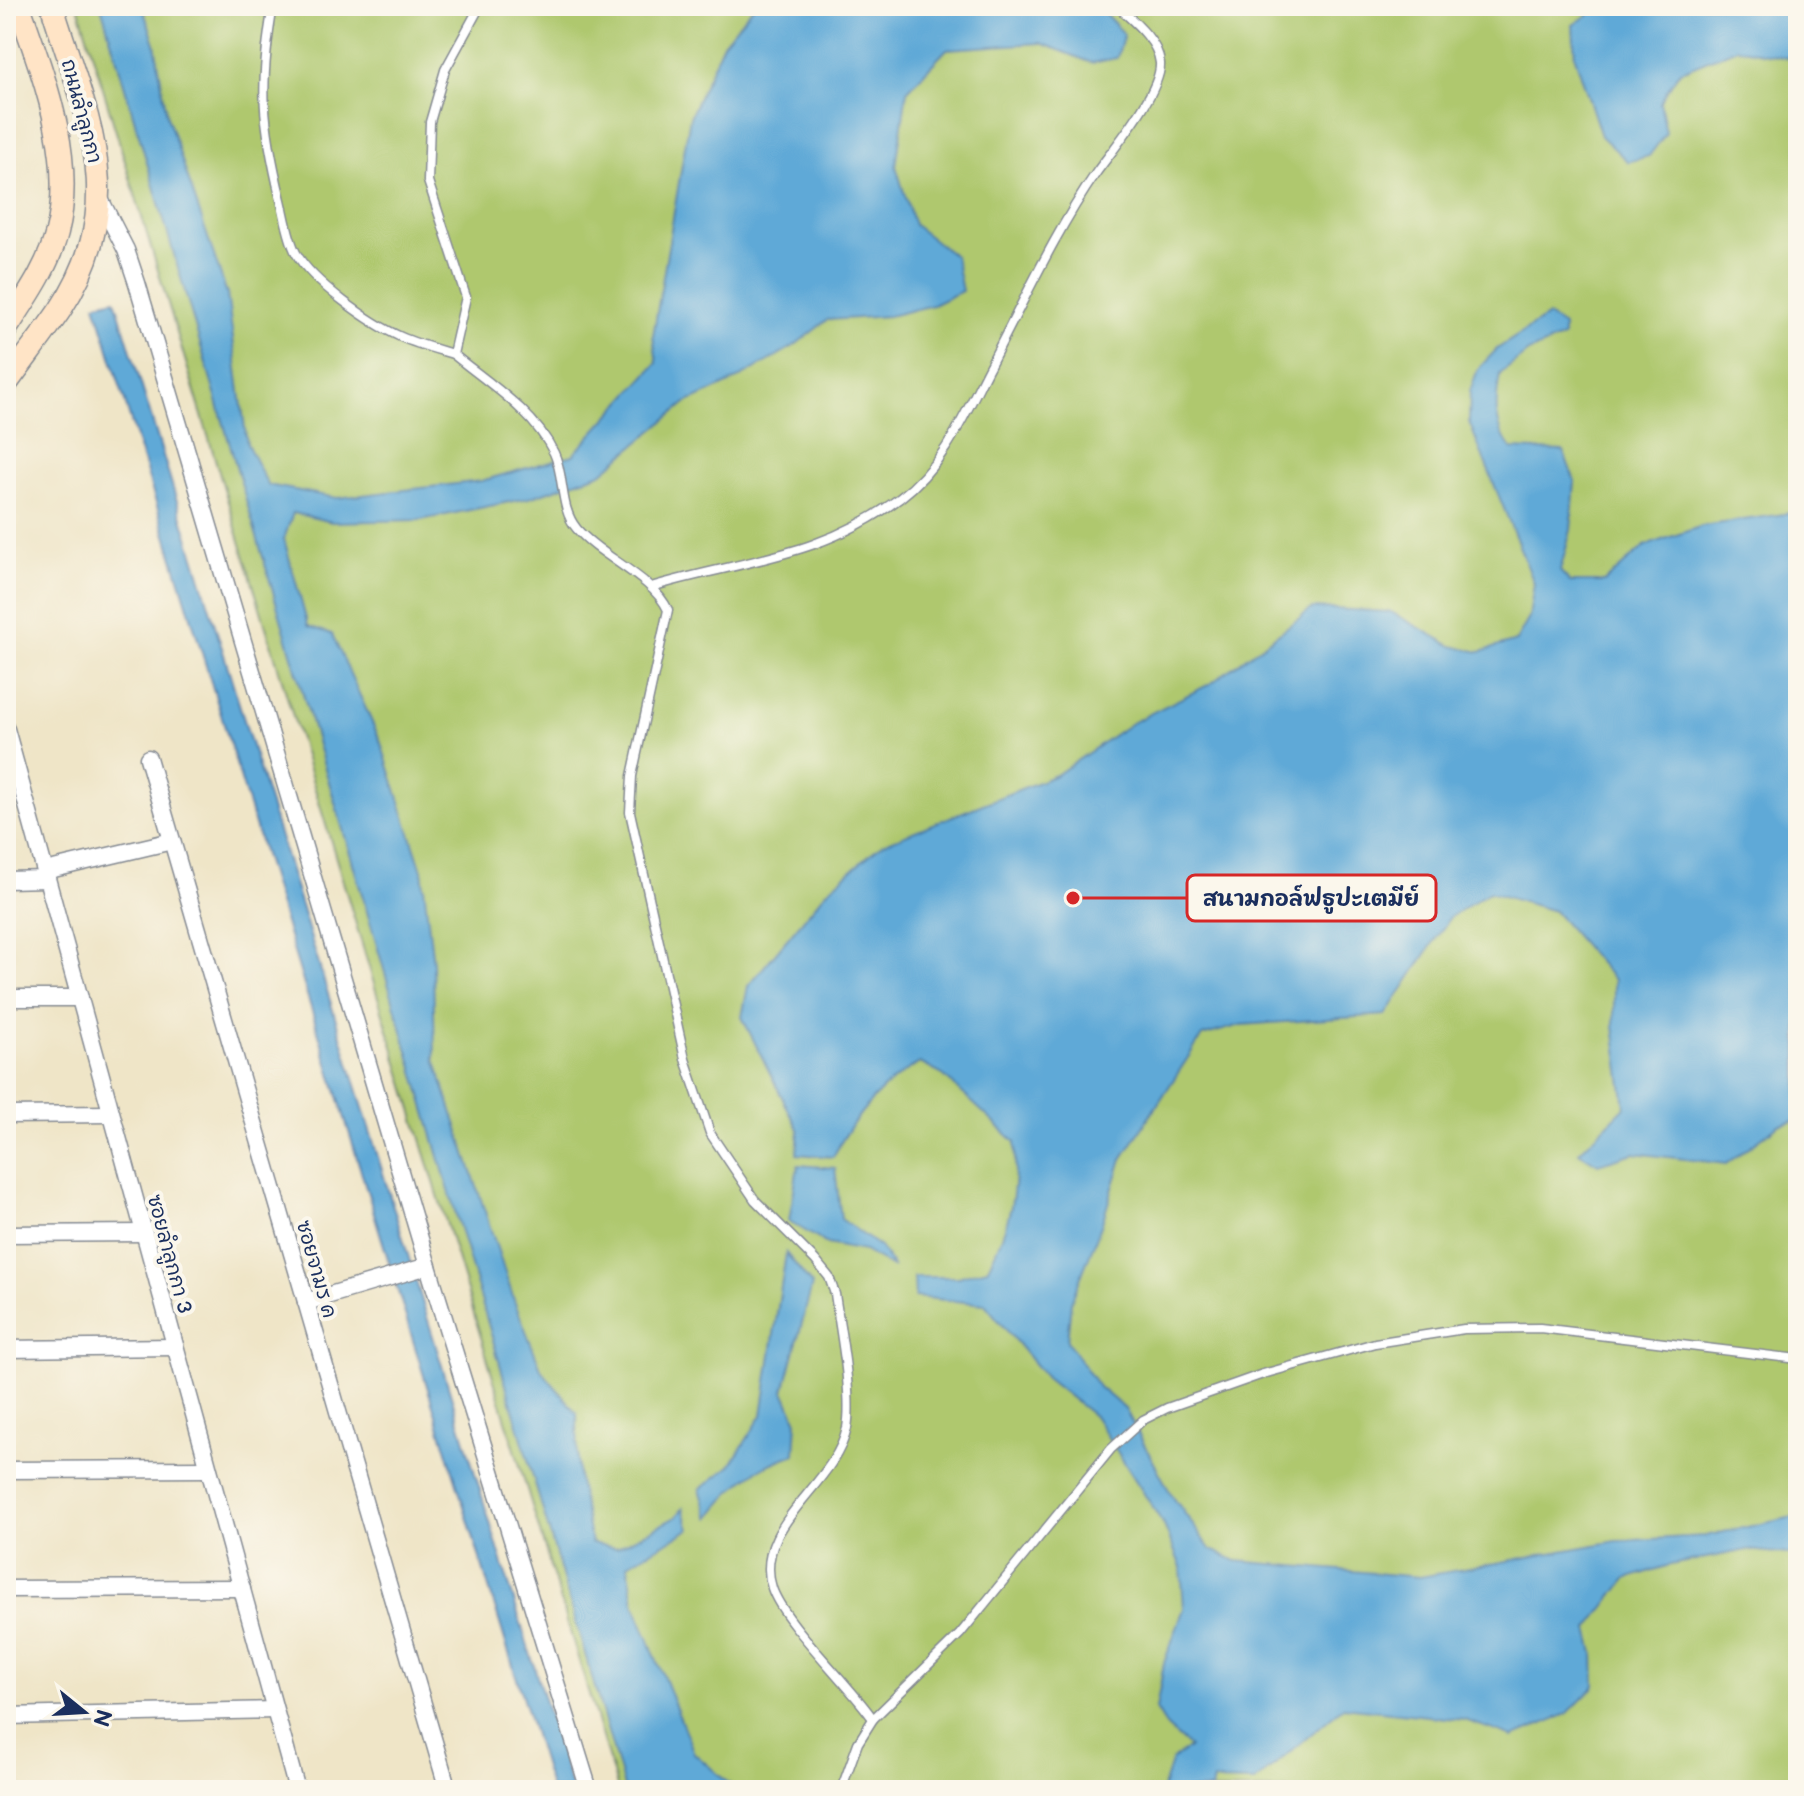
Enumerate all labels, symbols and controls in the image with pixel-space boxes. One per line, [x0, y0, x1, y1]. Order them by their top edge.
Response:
street label: ถนนลำลูกกา [53, 56, 108, 167]
callout: สนามกอล์ฟธูปะเตมีย์ [1187, 875, 1436, 921]
text: สนามกอล์ฟธูปะเตมีย์ [1203, 884, 1419, 914]
street label: ซอยลำลูกกา 3 [139, 1192, 198, 1317]
street label: ซอยจามร ค [291, 1218, 341, 1321]
north arrow [44, 1672, 124, 1752]
text: N [86, 1706, 117, 1730]

